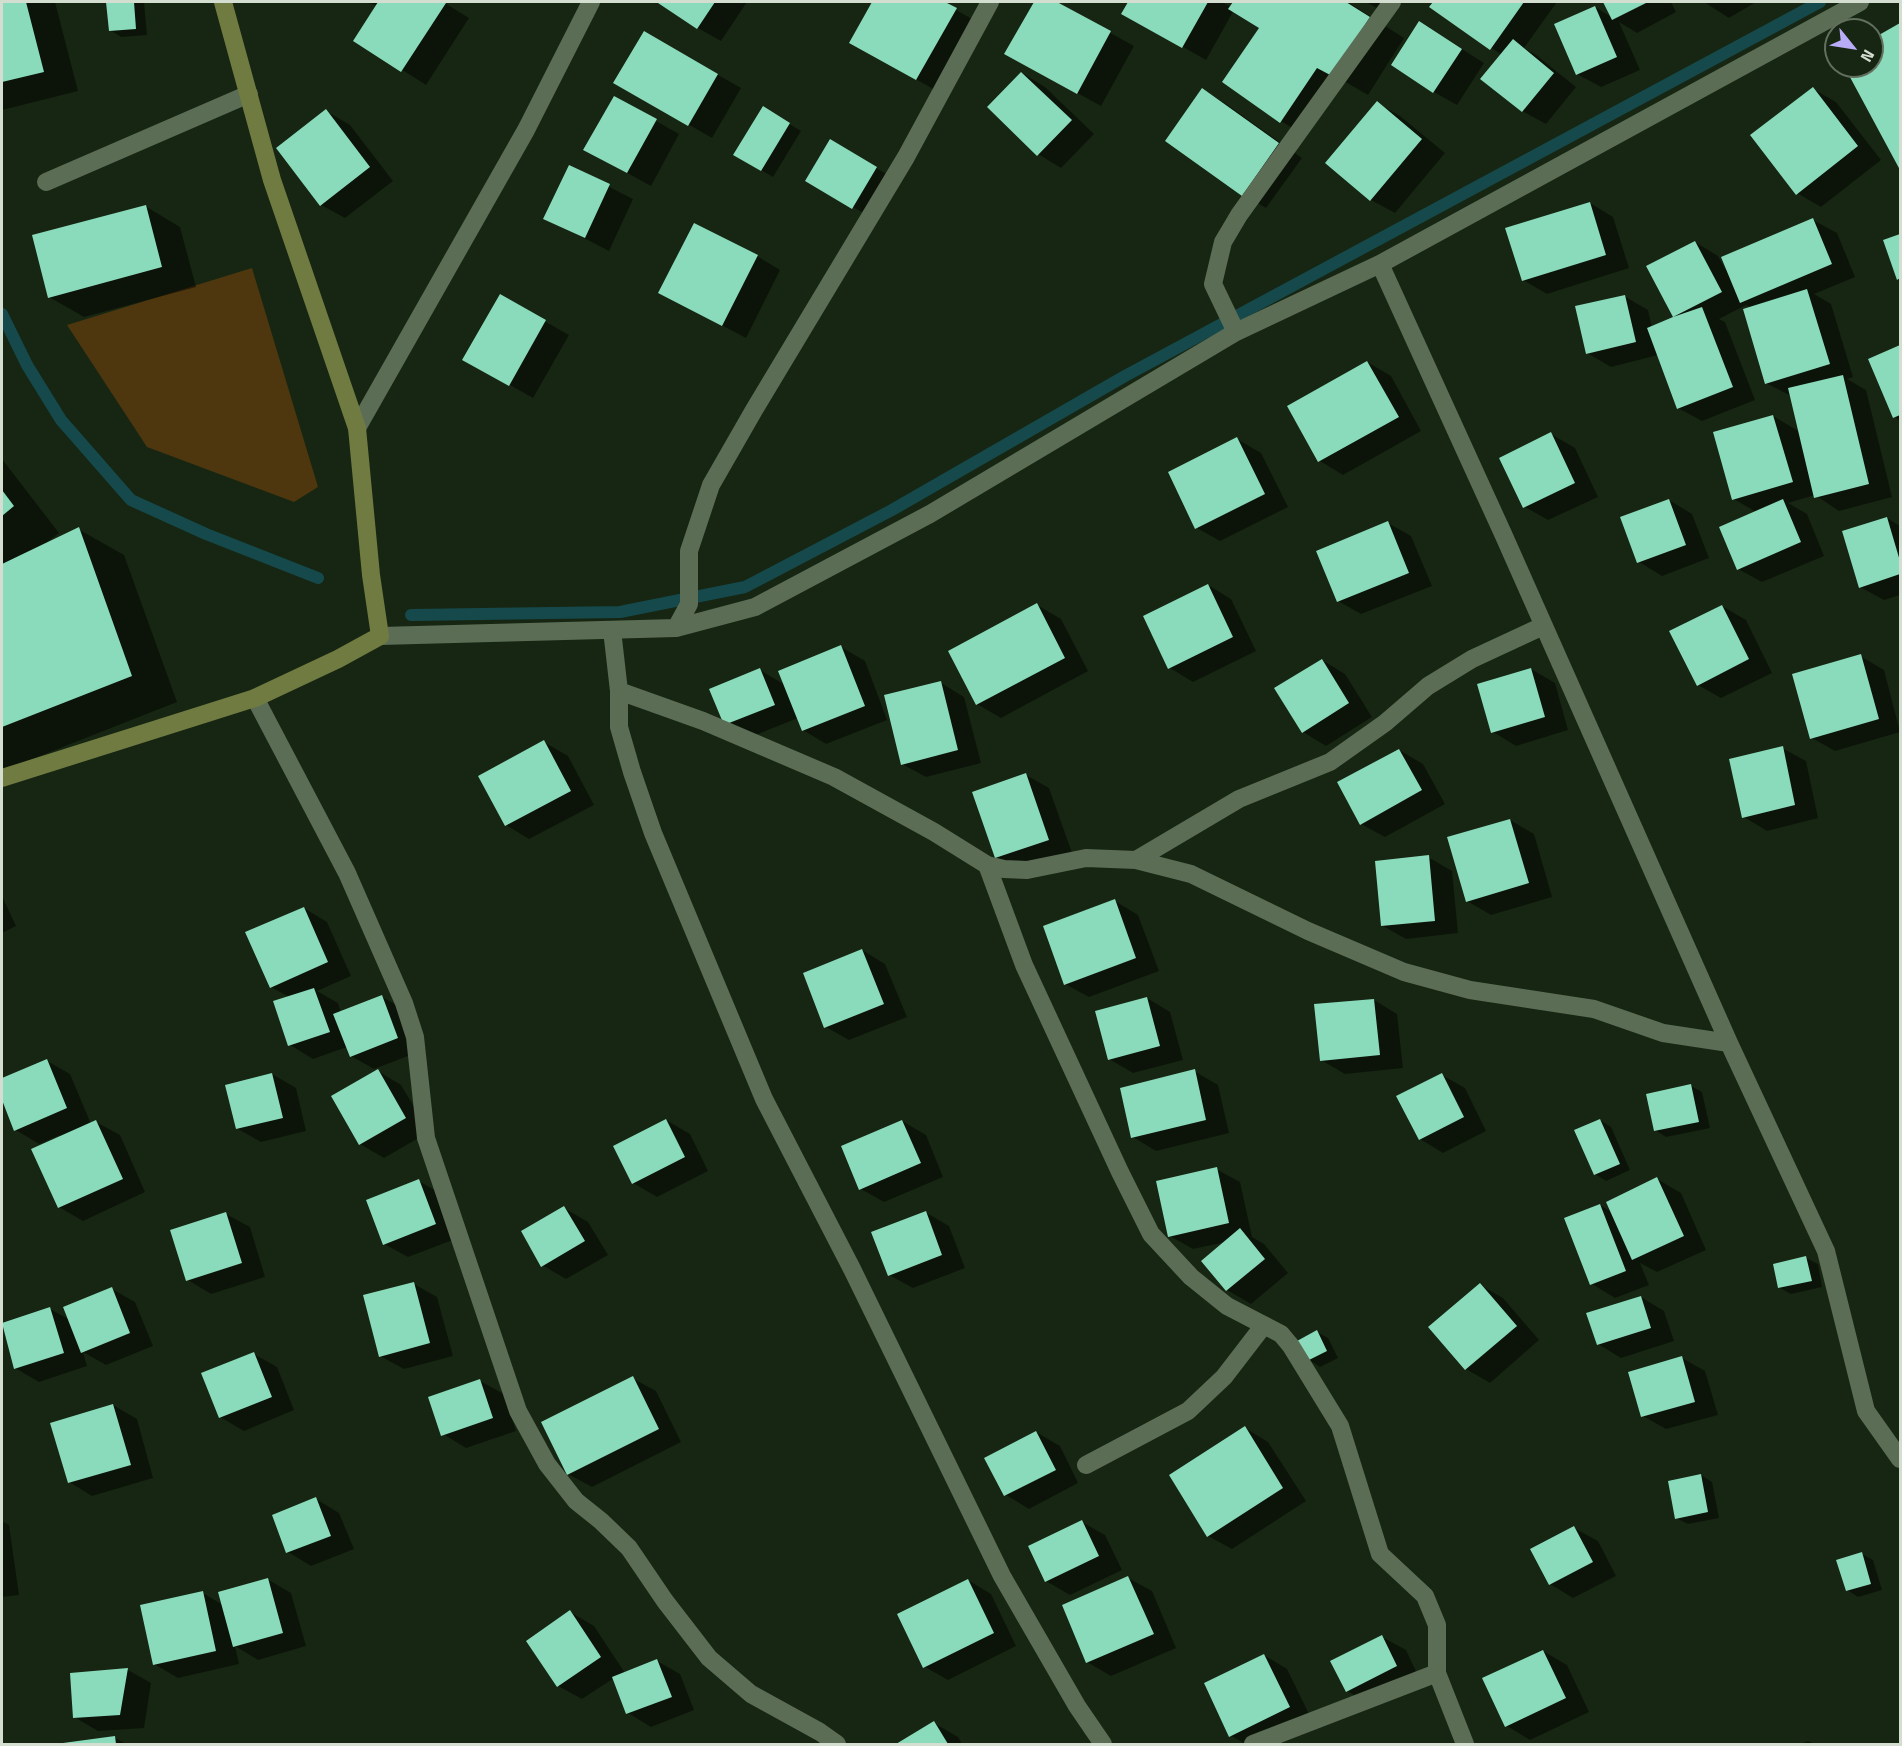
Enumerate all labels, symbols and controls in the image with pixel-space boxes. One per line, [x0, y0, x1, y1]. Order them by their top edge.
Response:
north arrow [1824, 18, 1884, 78]
text: N [1855, 45, 1881, 67]

